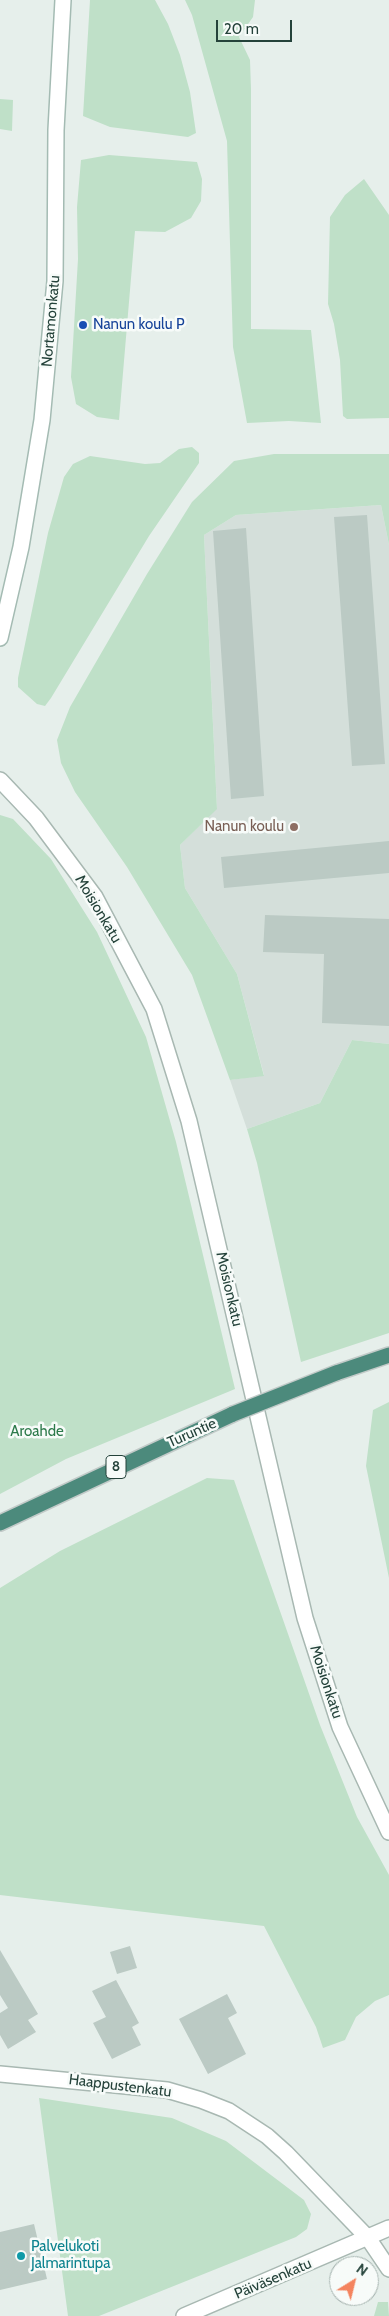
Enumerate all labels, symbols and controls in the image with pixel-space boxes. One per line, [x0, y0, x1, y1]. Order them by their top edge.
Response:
scale bar [219, 10, 295, 42]
text: 20 m [224, 20, 259, 38]
street label: Nortamonkatu [38, 274, 64, 368]
place label: Nanun koulu P [93, 316, 184, 334]
marker: Nanun koulu P [77, 319, 89, 331]
place label: Nanun koulu [204, 818, 284, 836]
marker: Nanun koulu [288, 821, 300, 833]
street label: Moisionkatu [71, 872, 125, 946]
street label: Moisionkatu [212, 1250, 246, 1328]
street label: Turuntie [165, 1414, 219, 1452]
park label: Aroahde [10, 1423, 64, 1441]
road number: 8 [106, 1455, 126, 1478]
street label: Moisionkatu [306, 1643, 346, 1721]
street label: Haappustenkatu [68, 2071, 172, 2101]
place label: Palvelukoti Jalmarintupa [31, 2238, 110, 2273]
marker: Palvelukoti Jalmarintupa [15, 2250, 27, 2262]
street label: Päiväsenkatu [232, 2255, 314, 2303]
north arrow [329, 2256, 379, 2306]
text: N [353, 2259, 372, 2280]

